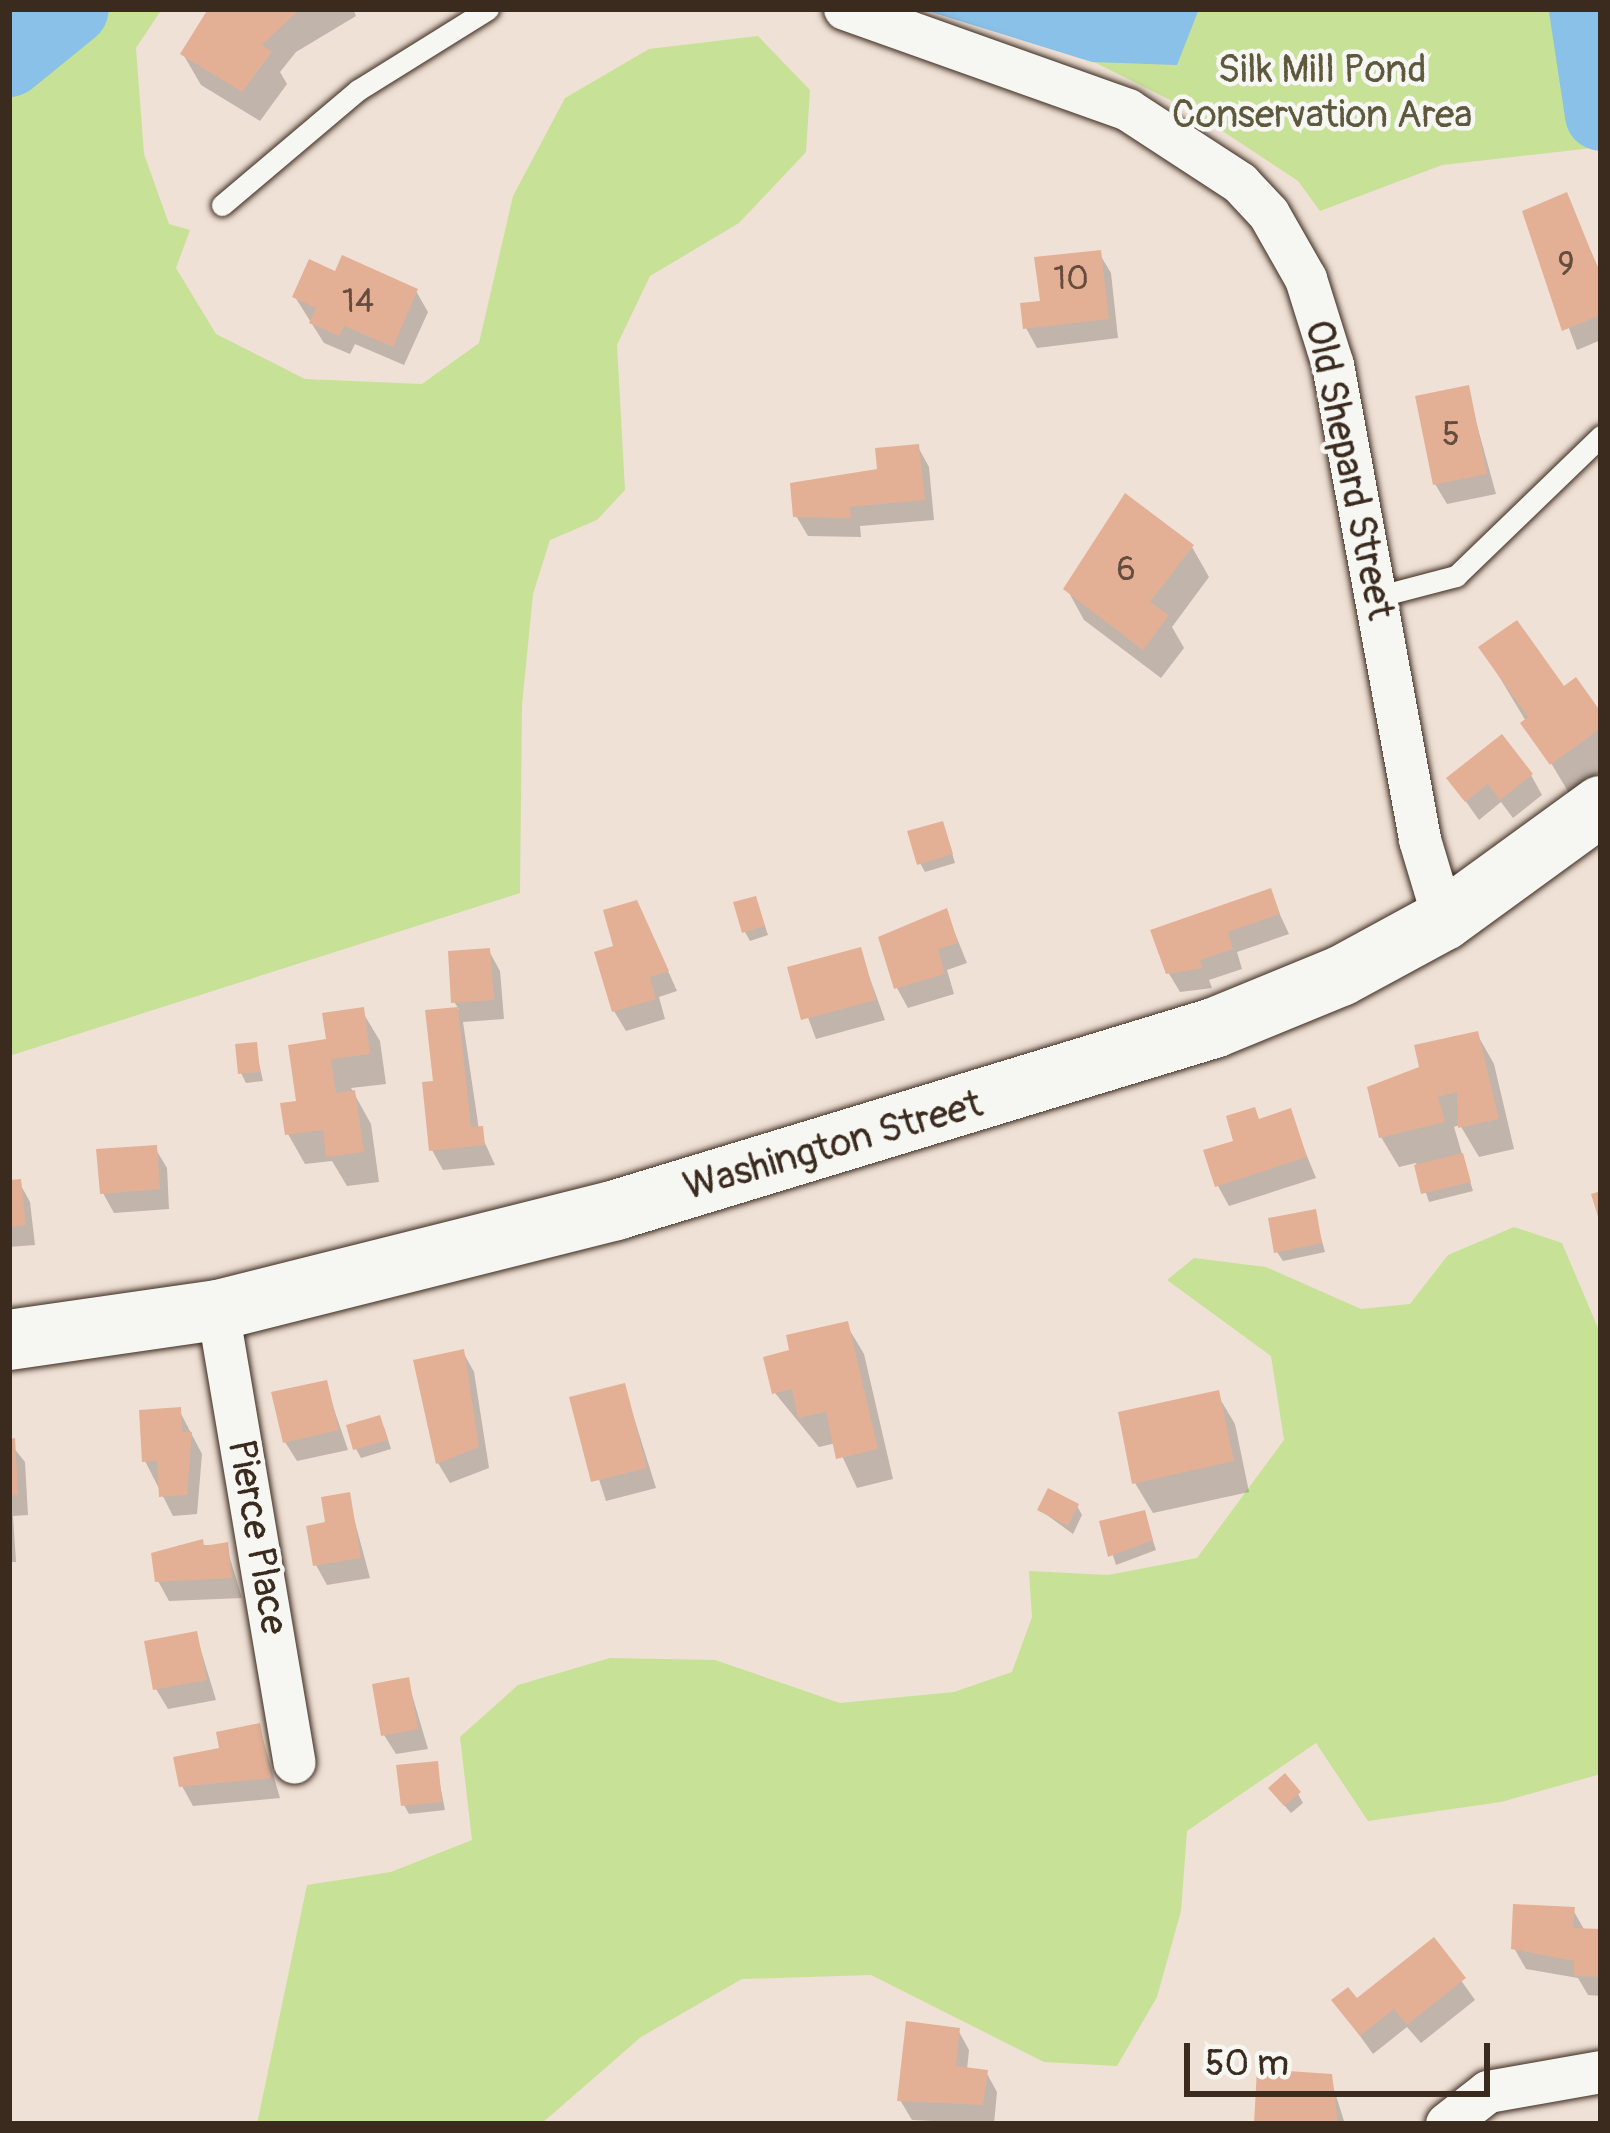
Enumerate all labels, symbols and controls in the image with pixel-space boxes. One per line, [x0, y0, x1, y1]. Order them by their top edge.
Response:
park label: Silk Mill Pond Conservation Area [1172, 48, 1472, 139]
house number: 9 [1558, 245, 1574, 285]
house number: 10 [1053, 259, 1089, 299]
house number: 14 [342, 282, 374, 322]
street label: Old Shepard Street [1294, 316, 1404, 624]
house number: 5 [1442, 415, 1460, 455]
house number: 6 [1116, 550, 1136, 590]
street label: Washington Street [678, 1081, 988, 1211]
street label: Pierce Place [217, 1436, 297, 1638]
scale bar [1190, 2019, 1496, 2093]
text: 50 m [1205, 2041, 1289, 2086]

